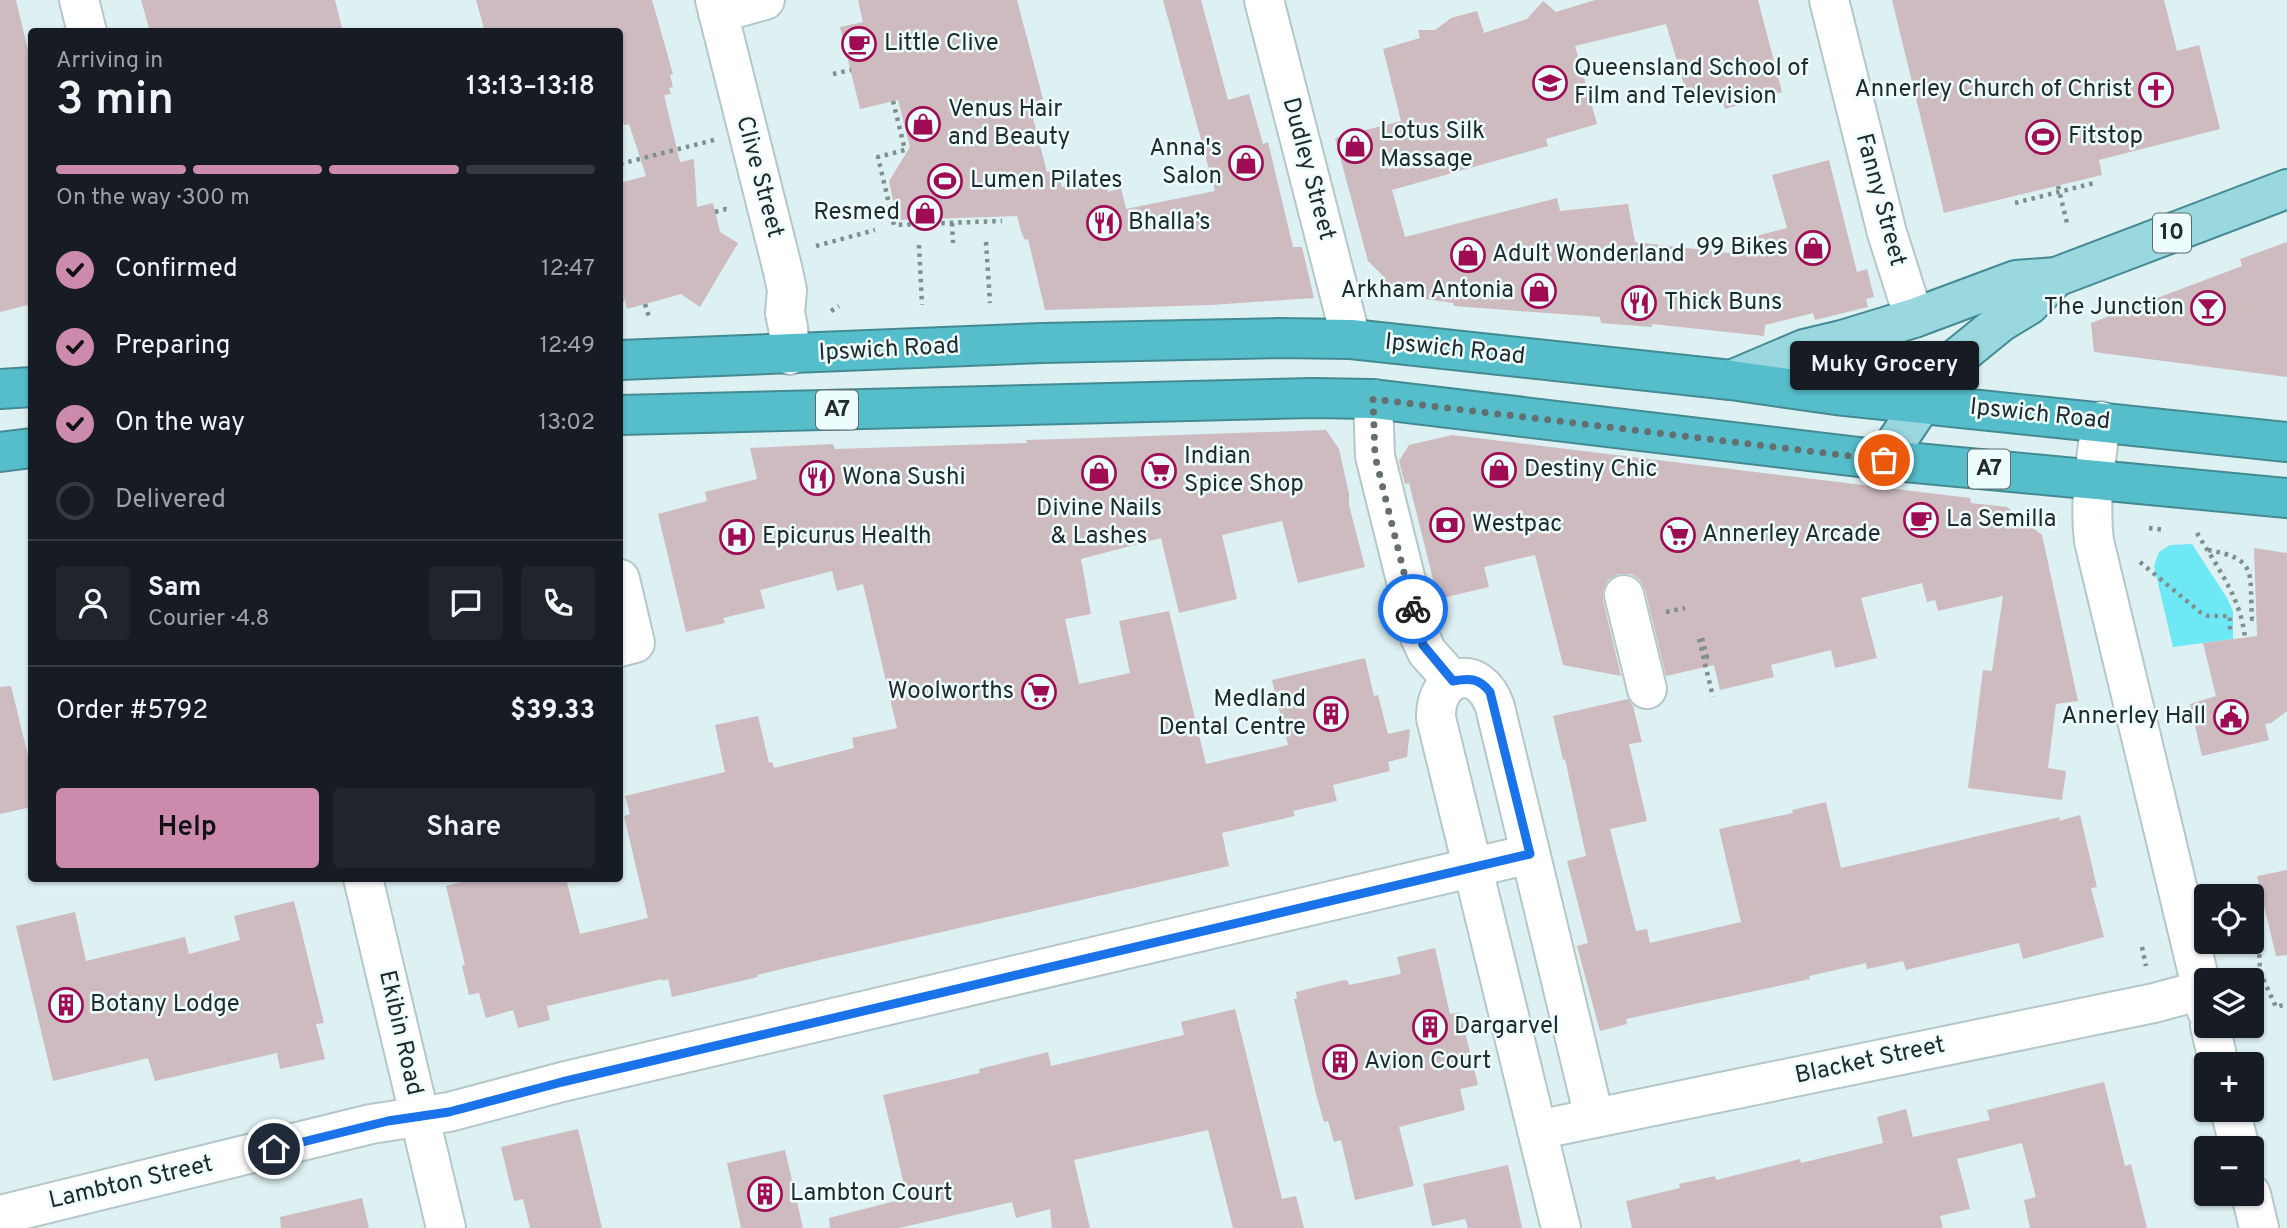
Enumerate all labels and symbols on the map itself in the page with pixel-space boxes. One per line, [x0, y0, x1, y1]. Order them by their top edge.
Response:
cafe icon: Little Clive [840, 25, 878, 63]
place label: Little Clive [884, 29, 999, 59]
place label: Queensland School of Film and Television [1574, 54, 1808, 112]
school or university icon: Queensland School of Film and Television [1531, 64, 1569, 102]
church icon: Annerley Church of Christ [2137, 71, 2175, 109]
place label: Annerley Church of Christ [1854, 75, 2132, 105]
street label: Dudley Street [1275, 94, 1341, 244]
place label: Venus Hair and Beauty [948, 95, 1070, 153]
shop icon: Venus Hair and Beauty [904, 105, 942, 143]
street label: Clive Street [728, 113, 790, 241]
place label: Lotus Silk Massage [1380, 117, 1485, 175]
sports icon: Fitstop [2024, 118, 2062, 156]
place label: Fitstop [2068, 122, 2143, 152]
shop icon: Lotus Silk Massage [1336, 127, 1374, 165]
street label: Fanny Street [1848, 130, 1912, 270]
place label: Anna's Salon [1149, 134, 1222, 192]
shop icon: Anna's Salon [1227, 144, 1265, 182]
sports icon: Lumen Pilates [926, 162, 964, 200]
place label: Lumen Pilates [970, 166, 1123, 196]
shop icon: Resmed [906, 194, 944, 232]
place label: Resmed [813, 198, 900, 228]
restaurant icon: Bhalla’s [1085, 204, 1123, 242]
place label: Bhalla’s [1128, 208, 1211, 238]
road number: 10 [2153, 214, 2191, 252]
shop icon: 99 Bikes [1794, 229, 1832, 267]
place label: 99 Bikes [1696, 233, 1788, 263]
shop icon: Adult Wonderland [1449, 236, 1487, 274]
place label: Adult Wonderland [1492, 240, 1685, 270]
shop icon: Arkham Antonia [1520, 272, 1558, 310]
place label: Arkham Antonia [1340, 276, 1514, 306]
restaurant icon: Thick Buns [1620, 284, 1658, 322]
place label: Thick Buns [1664, 288, 1782, 318]
bar icon: The Junction [2189, 289, 2227, 327]
place label: The Junction [2044, 293, 2184, 323]
street label: Ipswich Road [1383, 328, 1527, 372]
street label: Ipswich Road [818, 331, 960, 369]
callout: Muky Grocery [1790, 341, 1979, 390]
road number: A7 [816, 390, 858, 430]
street label: Ipswich Road [1968, 393, 2112, 437]
pin [1854, 430, 1914, 490]
place label: Indian Spice Shop [1184, 442, 1304, 500]
road number: A7 [1968, 449, 2010, 489]
shop icon: Destiny Chic [1480, 451, 1518, 489]
supermarket icon: Indian Spice Shop [1140, 452, 1178, 490]
shop icon: Divine Nails & Lashes [1080, 454, 1118, 492]
place label: Destiny Chic [1524, 455, 1657, 485]
restaurant icon: Wona Sushi [798, 459, 836, 497]
place label: Wona Sushi [842, 463, 966, 493]
place label: Divine Nails & Lashes [1036, 494, 1162, 552]
cafe icon: La Semilla [1902, 501, 1940, 539]
place label: La Semilla [1946, 505, 2056, 535]
bank icon: Westpac [1428, 506, 1466, 544]
place label: Westpac [1472, 510, 1562, 540]
supermarket icon: Annerley Arcade [1659, 516, 1697, 554]
hospital icon: Epicurus Health [718, 518, 756, 556]
place label: Annerley Arcade [1702, 520, 1881, 550]
place label: Epicurus Health [762, 522, 932, 552]
courier [1378, 574, 1448, 644]
supermarket icon: Woolworths [1020, 673, 1058, 711]
place label: Woolworths [888, 677, 1014, 707]
place label: Medland Dental Centre [1158, 685, 1306, 743]
building icon: Medland Dental Centre [1312, 695, 1350, 733]
public building icon: Annerley Hall [2212, 698, 2250, 736]
place label: Annerley Hall [2061, 702, 2206, 732]
street label: Ekibin Road [371, 968, 429, 1098]
building icon: Botany Lodge [47, 986, 85, 1024]
place label: Botany Lodge [90, 990, 240, 1020]
building icon: Dargarvel [1411, 1008, 1449, 1046]
place label: Dargarvel [1454, 1012, 1559, 1042]
street label: Blacket Street [1792, 1030, 1948, 1092]
building icon: Avion Court [1321, 1043, 1359, 1081]
place label: Avion Court [1364, 1047, 1491, 1077]
pin [244, 1119, 304, 1179]
street label: Lambton Street [46, 1150, 216, 1216]
building icon: Lambton Court [746, 1175, 784, 1213]
place label: Lambton Court [790, 1179, 953, 1209]

